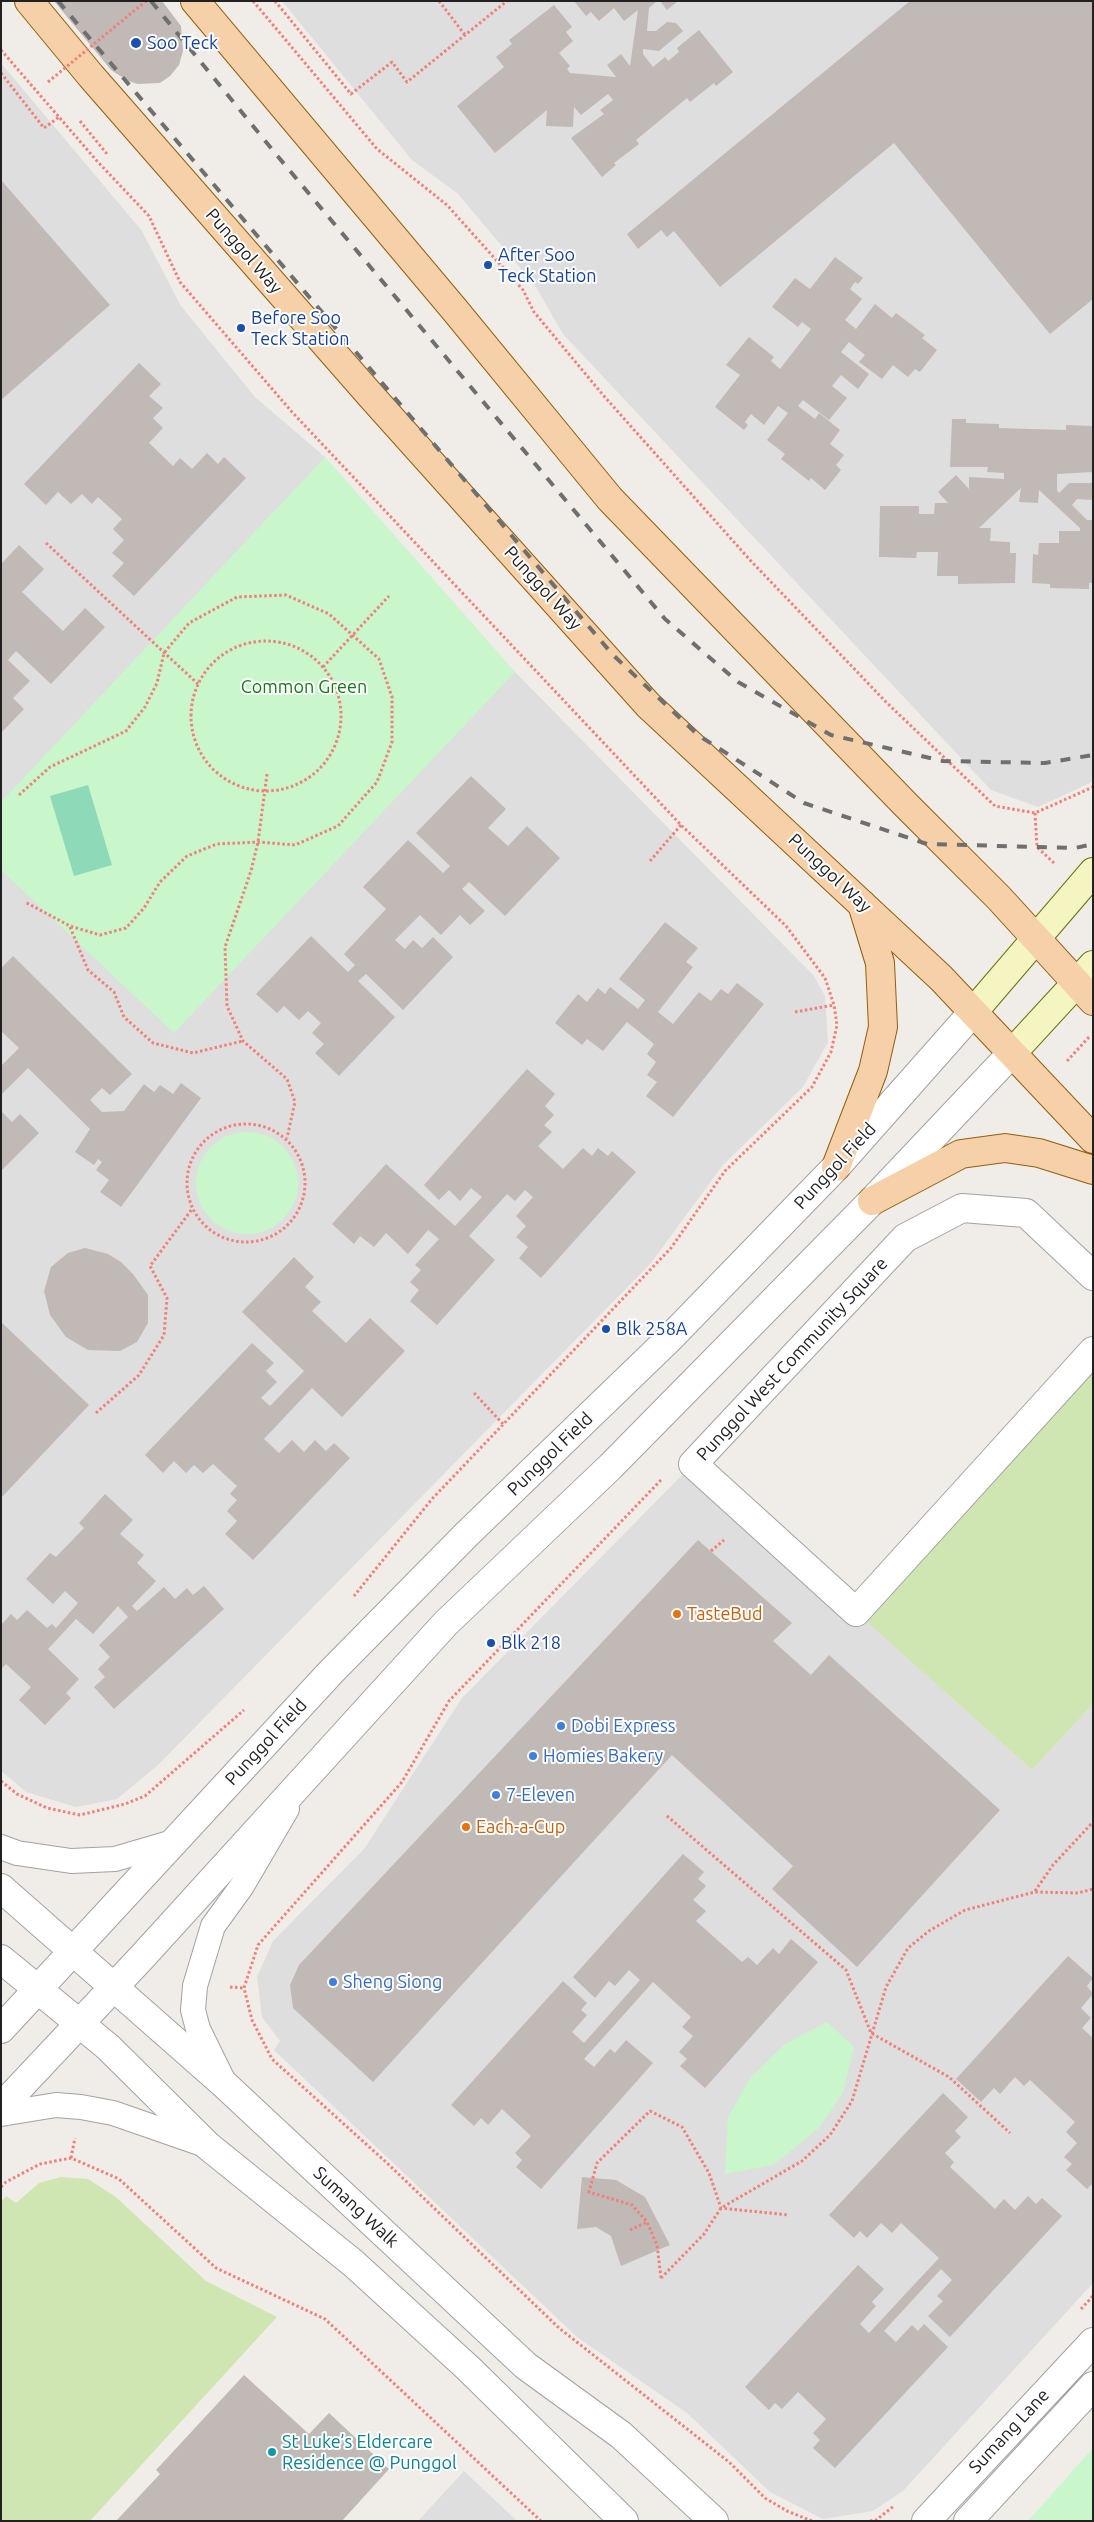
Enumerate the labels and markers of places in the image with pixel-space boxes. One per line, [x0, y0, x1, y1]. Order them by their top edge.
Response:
place label: Soo Teck [147, 32, 218, 54]
marker: Soo Teck [129, 36, 143, 50]
place label: After Soo Teck Station [498, 244, 597, 286]
marker: After Soo Teck Station [482, 259, 494, 271]
place label: Before Soo Teck Station [251, 307, 350, 350]
marker: Before Soo Teck Station [235, 322, 247, 334]
place label: Blk 258A [616, 1318, 688, 1340]
marker: Blk 258A [600, 1323, 612, 1335]
place label: TasteBud [687, 1603, 763, 1625]
marker: TasteBud [671, 1608, 683, 1620]
place label: Blk 218 [501, 1632, 561, 1654]
marker: Blk 218 [485, 1637, 497, 1649]
place label: Dobi Express [571, 1715, 676, 1737]
marker: Dobi Express [555, 1720, 567, 1732]
place label: Homies Bakery [543, 1745, 663, 1767]
marker: Homies Bakery [527, 1750, 539, 1762]
place label: 7-Eleven [506, 1784, 575, 1806]
marker: 7-Eleven [490, 1789, 502, 1801]
place label: Each-a-Cup [476, 1816, 565, 1838]
marker: Each-a-Cup [460, 1821, 472, 1833]
place label: Sheng Siong [343, 1971, 442, 1993]
marker: Sheng Siong [327, 1976, 339, 1988]
place label: St Luke’s Eldercare Residence @ Punggol [282, 2431, 457, 2474]
marker: St Luke’s Eldercare Residence @ Punggol [266, 2446, 278, 2458]

